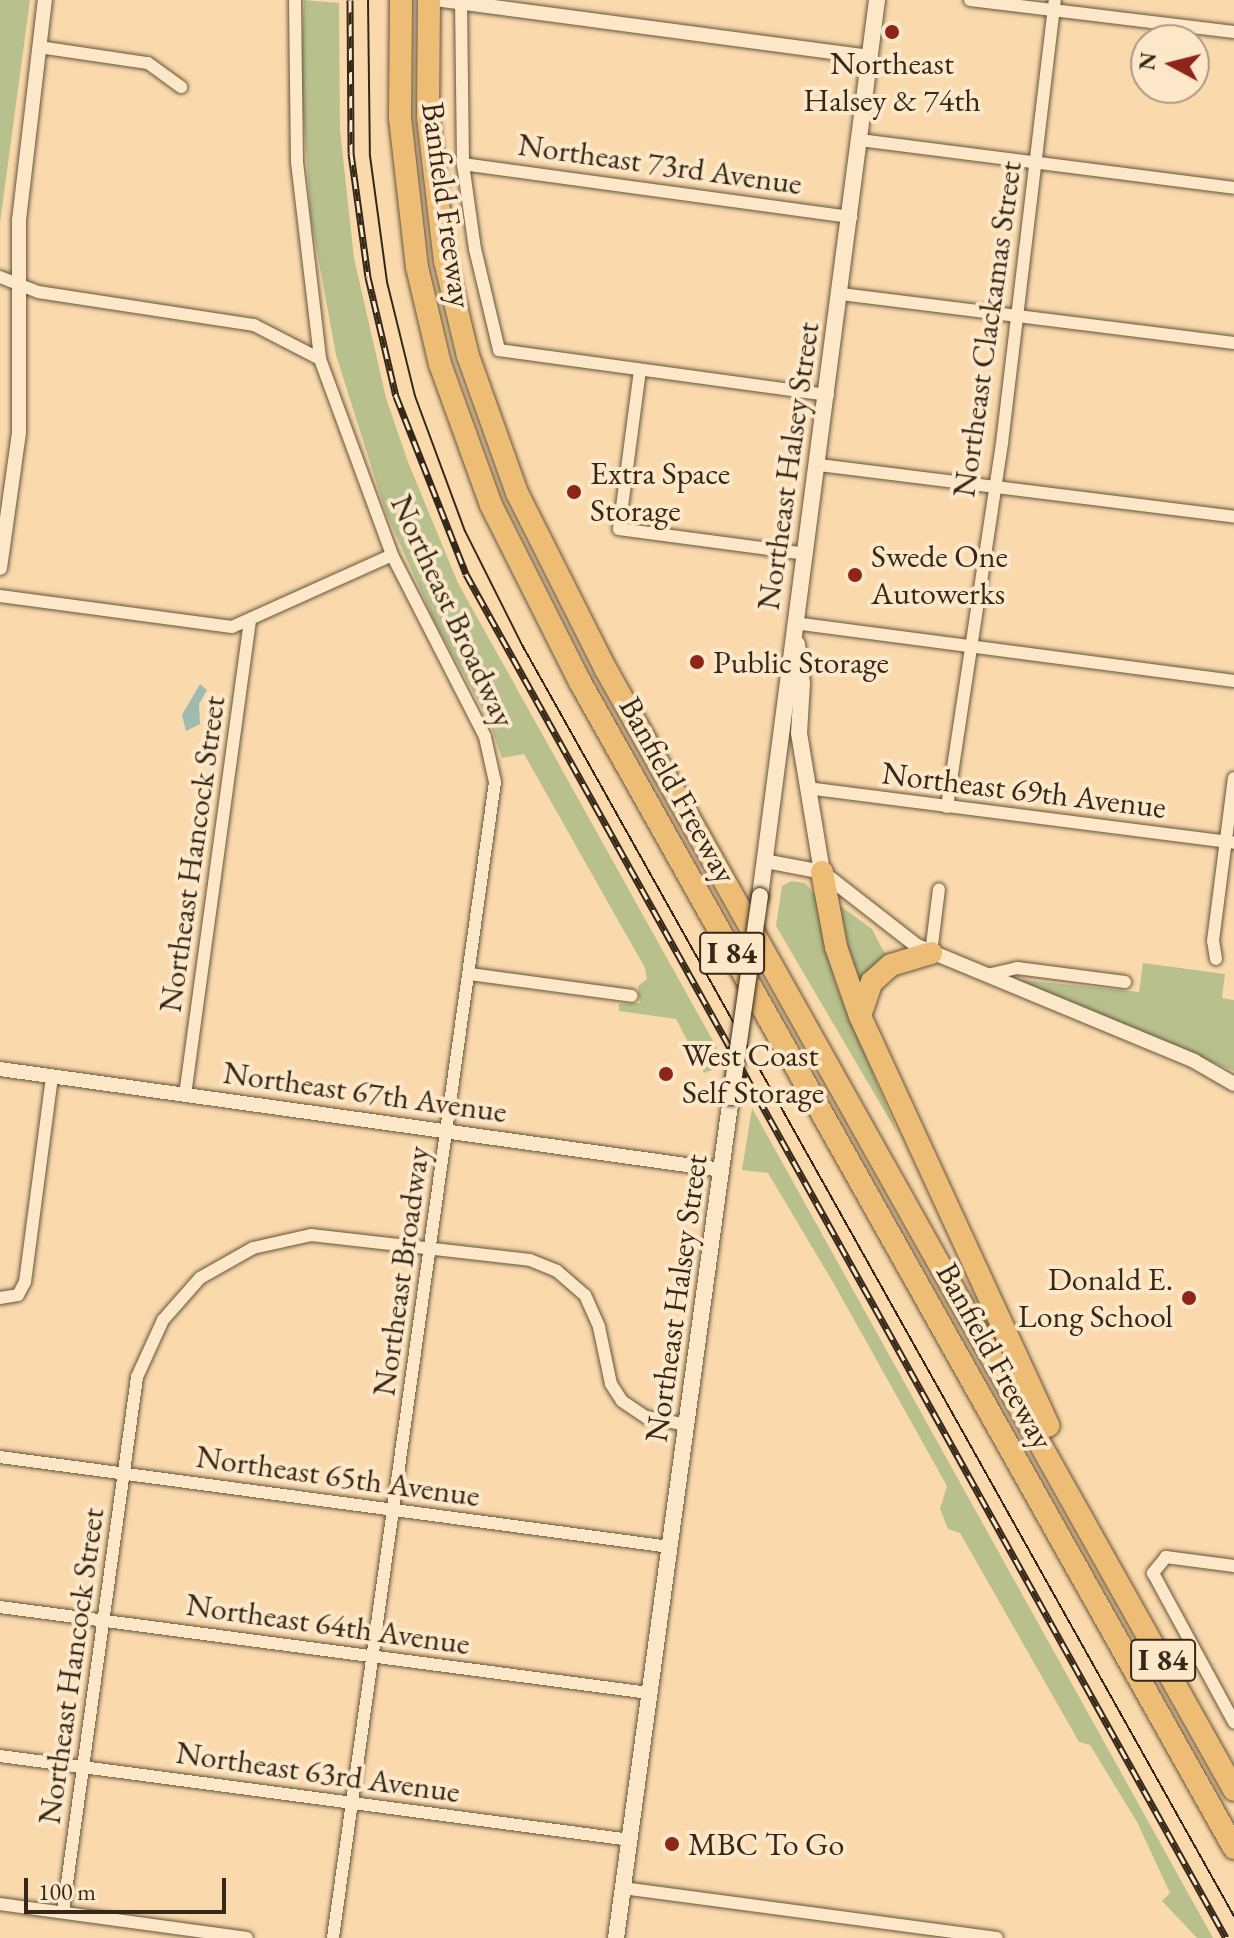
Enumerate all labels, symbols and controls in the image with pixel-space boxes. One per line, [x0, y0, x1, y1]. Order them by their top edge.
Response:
marker: Northeast Halsey & 74th [883, 23, 901, 41]
north arrow [1130, 24, 1210, 104]
place label: Northeast Halsey & 74th [803, 45, 981, 120]
text: N [1132, 51, 1163, 72]
street label: Banfield Freeway [414, 100, 480, 310]
street label: Northeast 73rd Avenue [516, 125, 804, 203]
street label: Northeast Clackamas Street [944, 158, 1030, 500]
street label: Northeast Halsey Street [749, 320, 827, 612]
place label: Extra Space Storage [590, 455, 730, 530]
marker: Extra Space Storage [565, 483, 583, 501]
street label: Northeast Broadway [382, 489, 524, 733]
place label: Swede One Autowerks [871, 538, 1008, 613]
marker: Swede One Autowerks [846, 566, 864, 584]
place label: Public Storage [713, 643, 889, 681]
marker: Public Storage [688, 653, 706, 671]
street label: Banfield Freeway [611, 690, 745, 890]
street label: Northeast Hancock Street [151, 693, 233, 1015]
street label: Northeast 69th Avenue [880, 754, 1168, 826]
road number: I 84 [698, 927, 766, 979]
place label: West Coast Self Storage [682, 1037, 824, 1112]
street label: Northeast 67th Avenue [221, 1053, 509, 1131]
marker: West Coast Self Storage [657, 1065, 675, 1083]
street label: Northeast Broadway [364, 1144, 438, 1398]
street label: Northeast Halsey Street [637, 1152, 715, 1444]
street label: Banfield Freeway [928, 1256, 1062, 1456]
place label: Donald E. Long School [1018, 1261, 1173, 1336]
marker: Donald E. Long School [1180, 1289, 1198, 1307]
street label: Northeast 65th Avenue [194, 1437, 482, 1515]
street label: Northeast Hancock Street [30, 1505, 112, 1827]
street label: Northeast 64th Avenue [184, 1585, 472, 1663]
road number: I 84 [1129, 1634, 1197, 1686]
street label: Northeast 63rd Avenue [174, 1733, 462, 1811]
place label: MBC To Go [688, 1825, 844, 1863]
marker: MBC To Go [663, 1835, 681, 1853]
scale bar [28, 1862, 230, 1912]
text: 100 m [38, 1876, 96, 1907]

